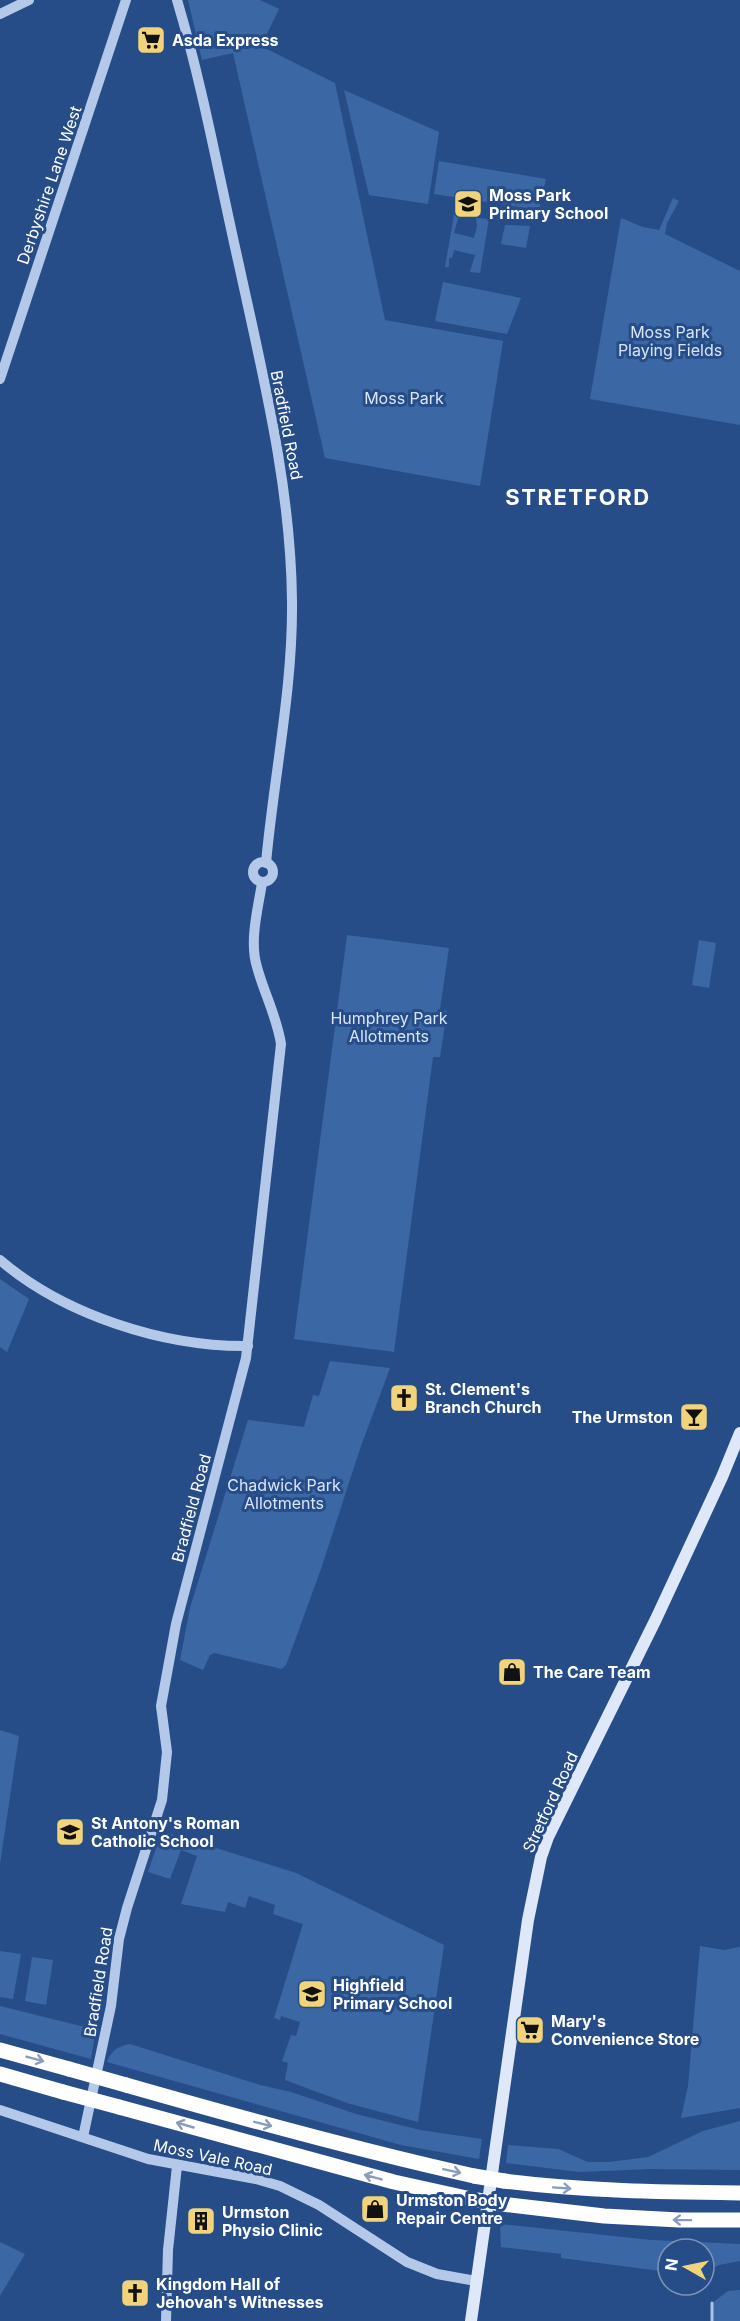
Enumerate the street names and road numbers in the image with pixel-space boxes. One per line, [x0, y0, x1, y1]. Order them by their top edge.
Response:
street label: Derbyshire Lane West [12, 103, 86, 267]
street label: Bradfield Road [267, 369, 307, 481]
street label: Bradfield Road [167, 1452, 215, 1564]
street label: Stretford Road [518, 1748, 582, 1856]
street label: Bradfield Road [79, 1926, 117, 2038]
street label: Moss Vale Road [152, 2135, 274, 2179]

